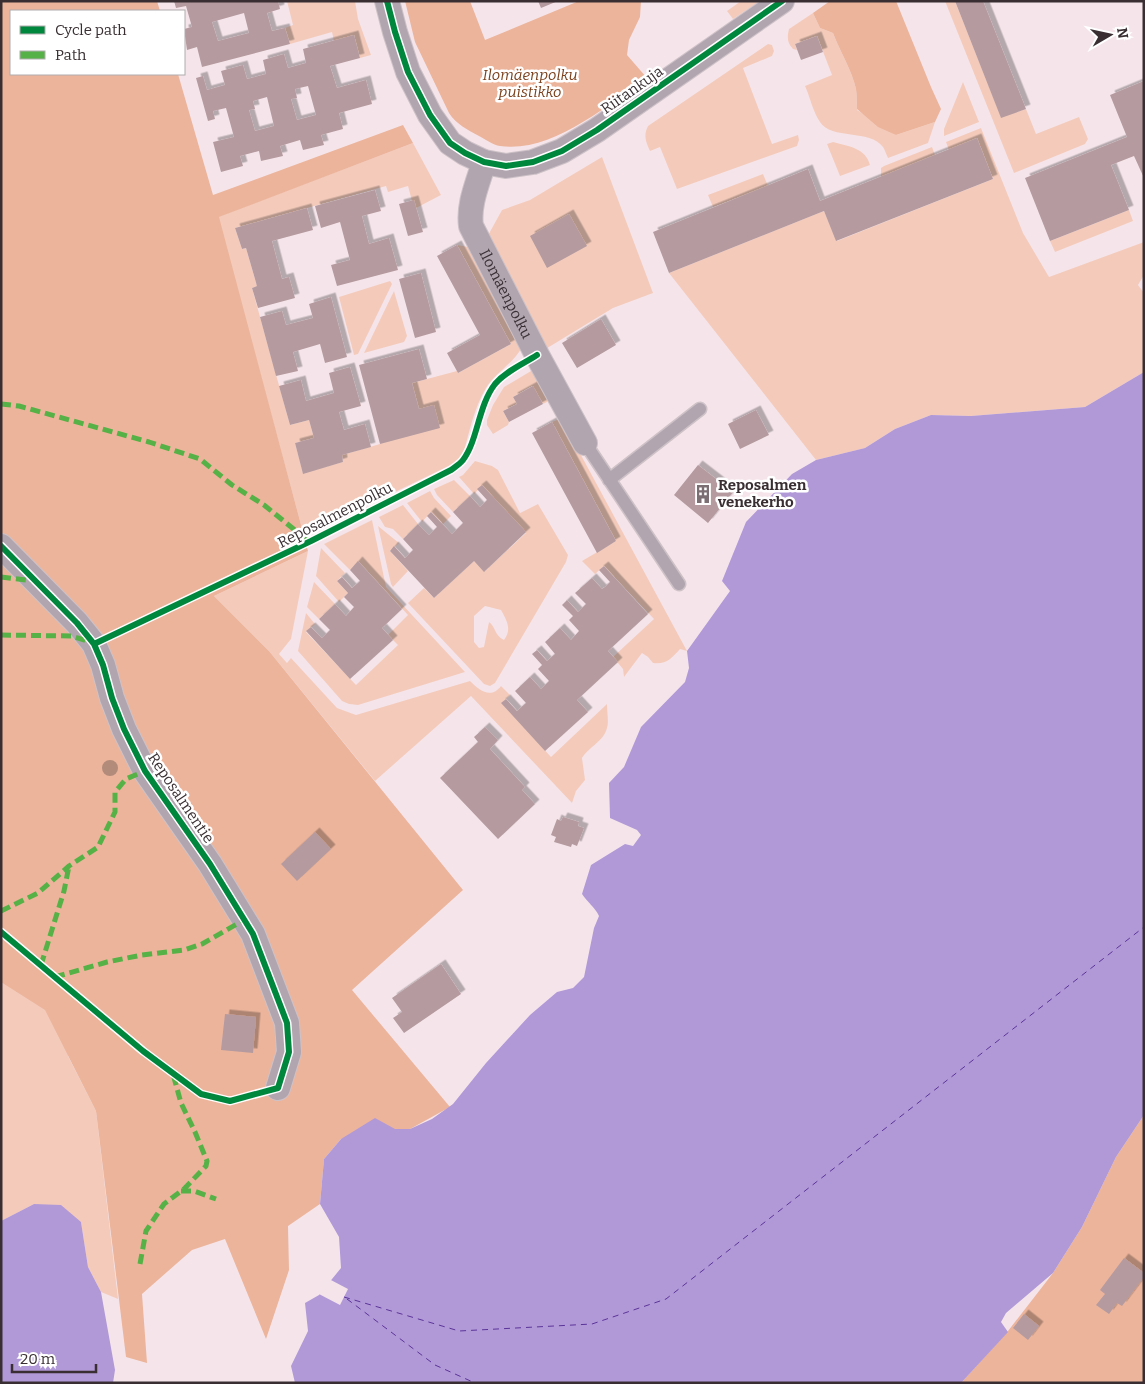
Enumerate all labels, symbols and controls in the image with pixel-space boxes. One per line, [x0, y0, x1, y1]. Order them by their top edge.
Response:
legend [10, 10, 185, 75]
north arrow [1085, 10, 1135, 60]
text: Cycle path [55, 21, 127, 39]
text: N [1113, 26, 1132, 40]
text: Path [55, 46, 87, 64]
street label: Riitankuja [598, 62, 666, 118]
park label: Ilomäenpolku puistikko [482, 66, 578, 101]
street label: Ilomäenpolku [475, 246, 536, 342]
place label: Reposalmen venekerho [717, 476, 807, 511]
street label: Reposalmenpolku [275, 478, 395, 552]
building icon: Reposalmen venekerho [692, 483, 714, 505]
street label: Reposalmentie [144, 749, 218, 847]
scale bar [12, 1342, 96, 1374]
text: 20 m [20, 1350, 56, 1368]

